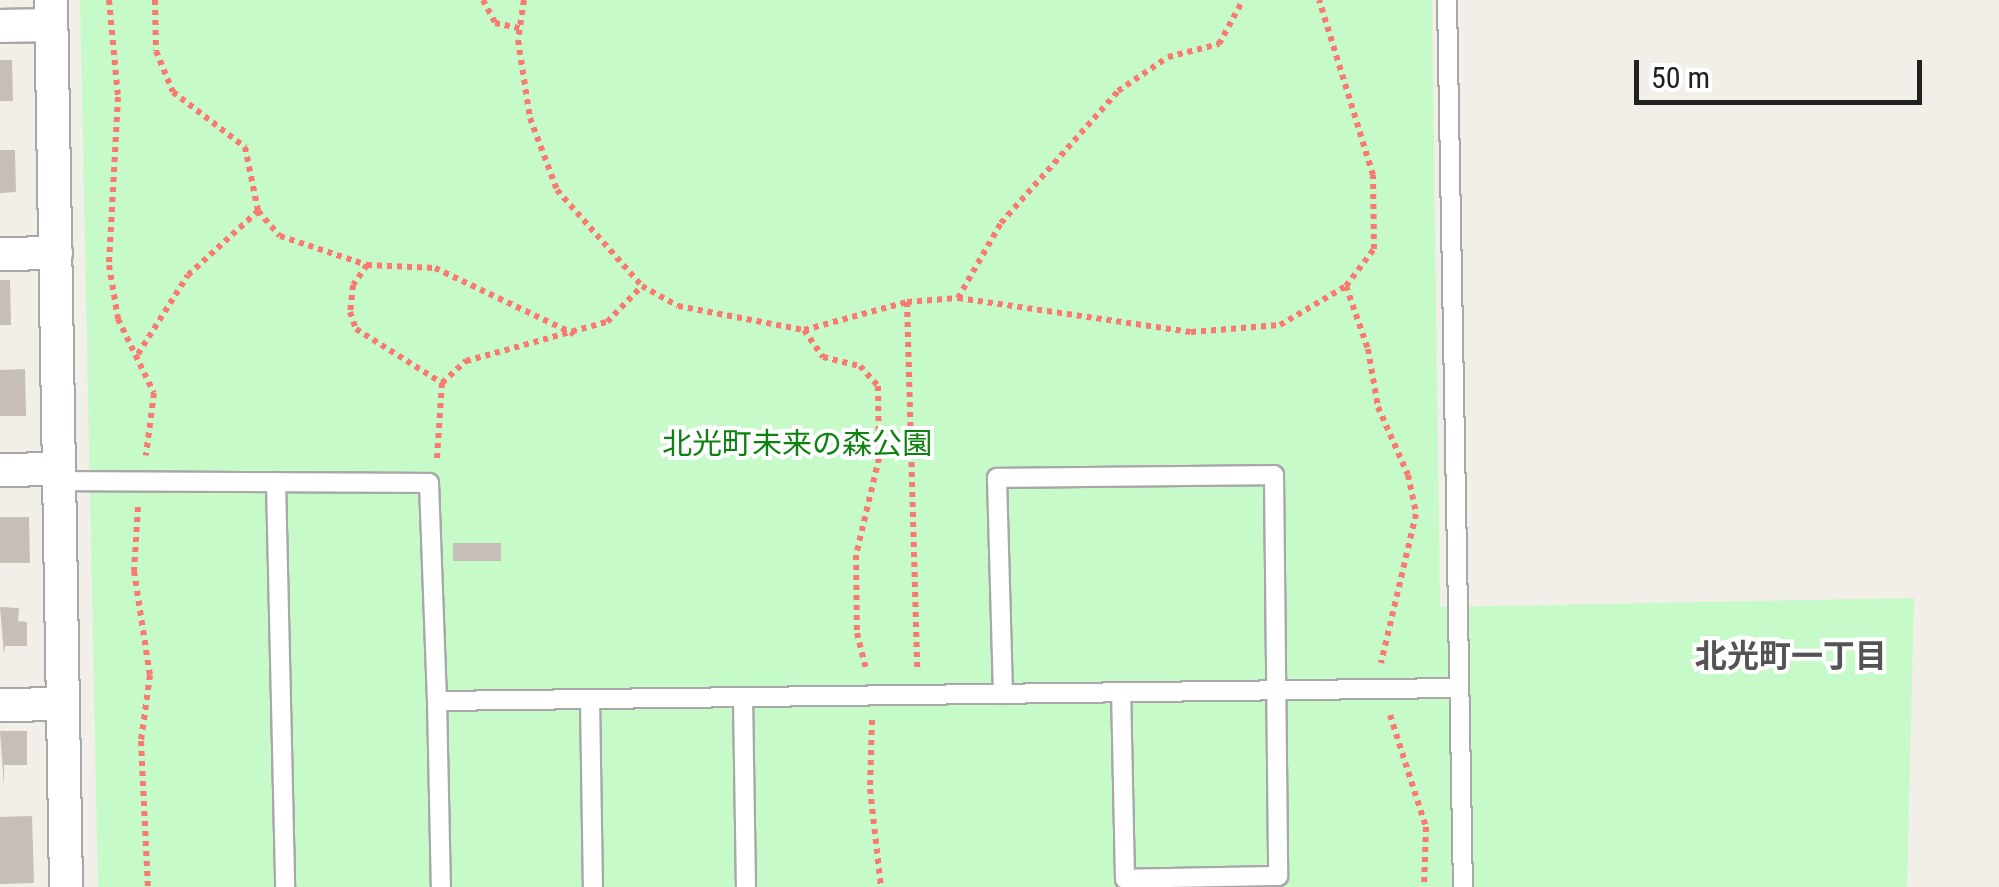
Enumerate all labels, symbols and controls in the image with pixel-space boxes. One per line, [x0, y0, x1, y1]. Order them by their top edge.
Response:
scale bar [1639, 40, 1926, 102]
text: 50 m [1651, 60, 1710, 95]
park label: 北光町未来の森公園 [662, 426, 932, 462]
district label: 北光町一丁目 [1695, 637, 1887, 675]

